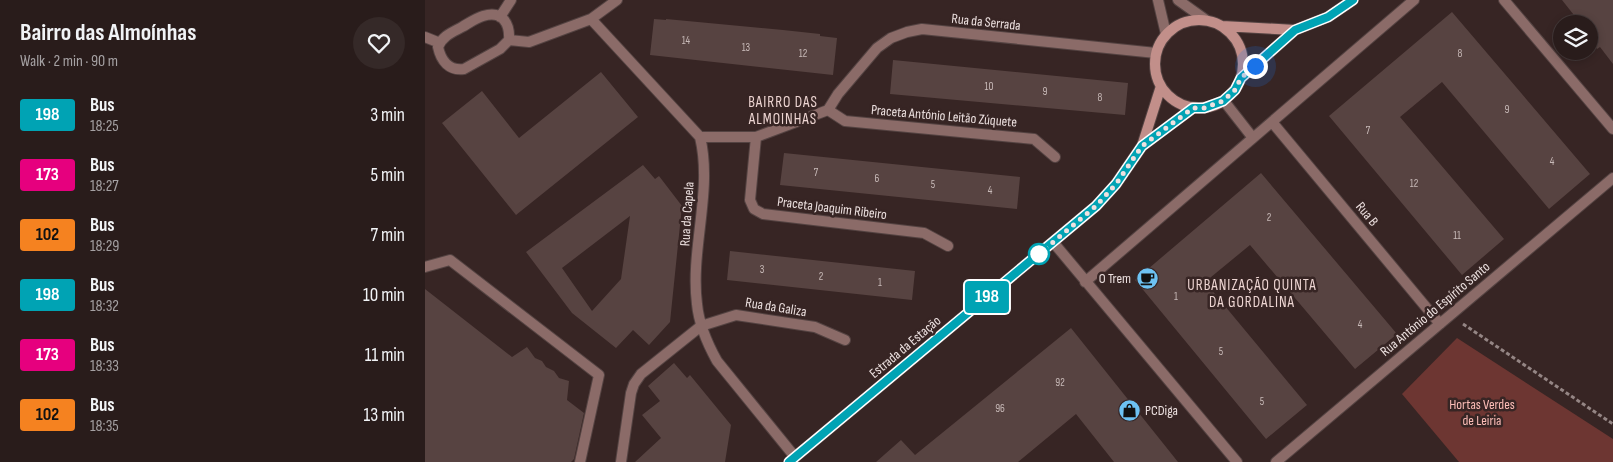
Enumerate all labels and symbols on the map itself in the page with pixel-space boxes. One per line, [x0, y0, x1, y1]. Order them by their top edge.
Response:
street label: Rua da Serrada [951, 10, 1021, 34]
house number: 14 [682, 34, 691, 47]
house number: 13 [742, 41, 751, 54]
house number: 12 [799, 47, 808, 60]
house number: 8 [1458, 47, 1463, 60]
your location [1243, 54, 1268, 79]
house number: 10 [985, 80, 993, 93]
house number: 9 [1043, 85, 1048, 98]
house number: 8 [1098, 91, 1103, 104]
district label: BAIRRO DAS ALMOINHAS [748, 93, 818, 129]
street label: Praceta António Leitão Zúquete [870, 101, 1018, 131]
house number: 9 [1505, 103, 1510, 116]
house number: 7 [1366, 124, 1371, 137]
house number: 4 [1550, 155, 1555, 168]
house number: 7 [814, 166, 819, 179]
house number: 6 [875, 172, 880, 185]
house number: 12 [1410, 177, 1419, 190]
house number: 5 [931, 178, 935, 191]
street label: Rua da Capela [676, 181, 698, 247]
house number: 4 [988, 184, 993, 197]
street label: Praceta Joaquim Ribeiro [776, 193, 888, 223]
street label: Rua B [1352, 199, 1382, 229]
house number: 2 [1267, 211, 1272, 224]
house number: 11 [1453, 229, 1461, 242]
unlabelled marker [1028, 243, 1050, 265]
street label: Rua António do Espírito Santo [1377, 258, 1494, 360]
house number: 3 [760, 263, 765, 276]
cafe icon: O Trem [1135, 266, 1159, 290]
house number: 2 [819, 270, 824, 283]
place label: O Trem [1099, 270, 1131, 287]
house number: 1 [878, 276, 882, 289]
district label: URBANIZAÇÃO QUINTA DA GORDALINA [1187, 276, 1317, 312]
line badge: 198 [958, 281, 1016, 313]
house number: 1 [1174, 290, 1178, 303]
street label: Rua da Galiza [744, 294, 808, 320]
street label: Estrada da Estação [866, 312, 944, 382]
house number: 4 [1358, 318, 1363, 331]
house number: 5 [1219, 345, 1223, 358]
house number: 92 [1055, 376, 1065, 389]
house number: 5 [1260, 395, 1264, 408]
park label: Hortas Verdes de Leiria [1449, 396, 1515, 429]
shop icon: PCDiga [1117, 398, 1141, 422]
house number: 96 [995, 402, 1005, 415]
place label: PCDiga [1145, 402, 1178, 419]

